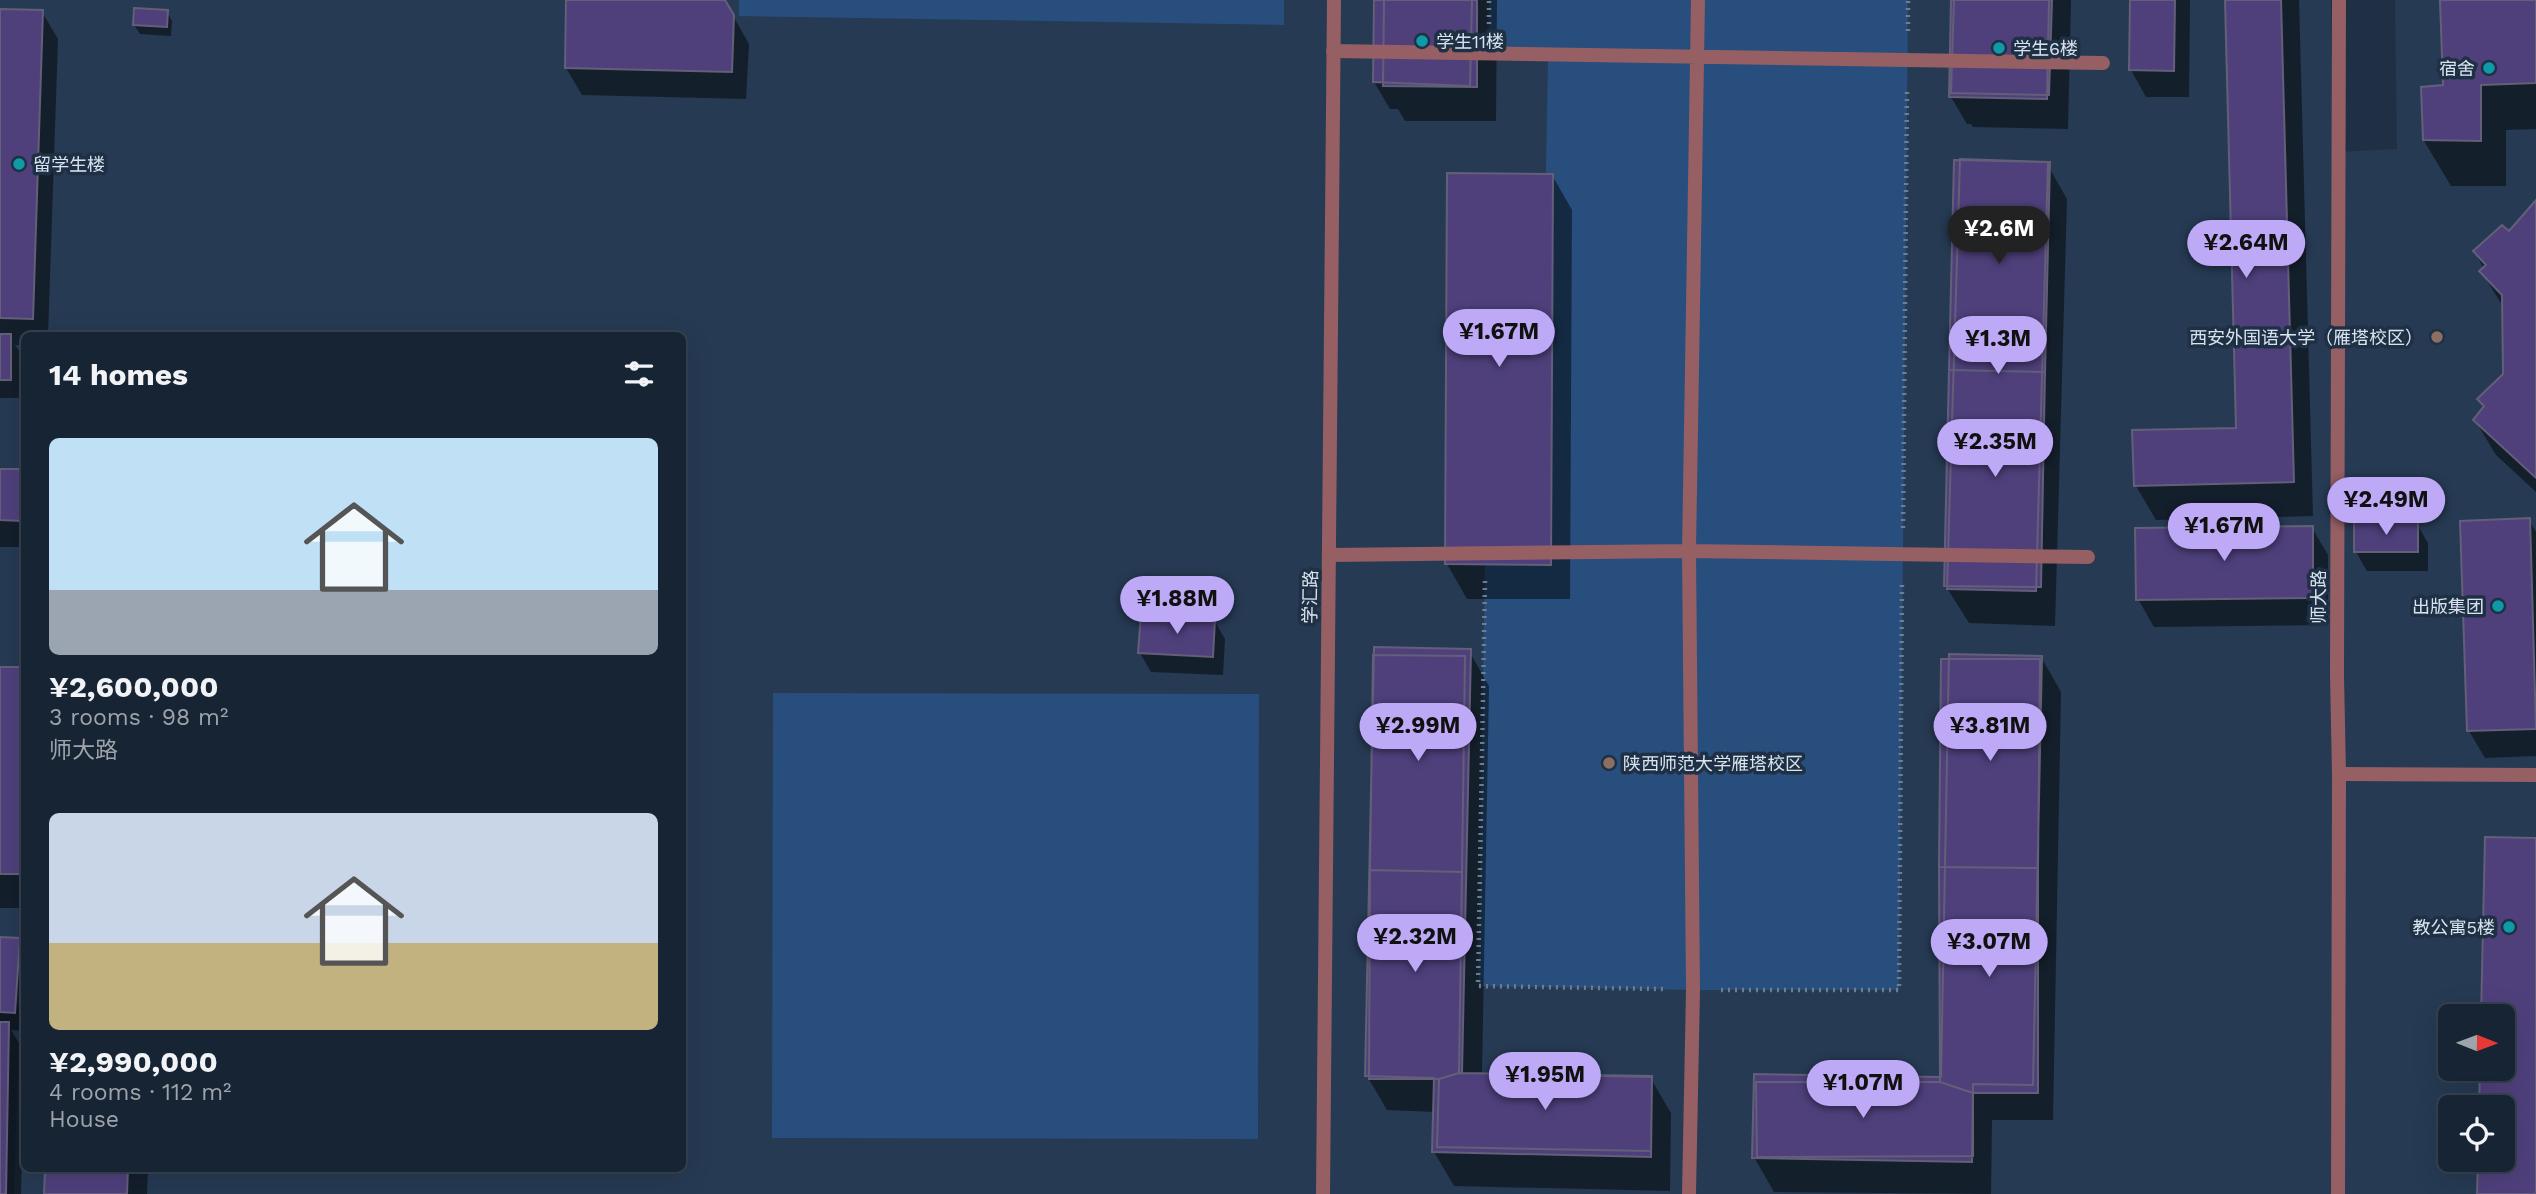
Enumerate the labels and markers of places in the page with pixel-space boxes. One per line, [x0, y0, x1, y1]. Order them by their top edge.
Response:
place label: 学生11楼 [1436, 31, 1504, 52]
marker: 学生11楼 [1414, 33, 1430, 49]
place label: 学生6楼 [2013, 38, 2078, 59]
marker: 学生6楼 [1991, 40, 2007, 56]
place label: 宿舍 [2439, 58, 2475, 79]
marker: 宿舍 [2481, 60, 2497, 76]
place label: 留学生楼 [33, 154, 105, 175]
marker: 留学生楼 [11, 156, 27, 172]
pin: ¥2.6M [1950, 206, 2048, 266]
pin: ¥2.64M [2189, 220, 2303, 280]
pin: ¥1.67M [1442, 310, 1556, 369]
pin: ¥1.3M [1949, 316, 2047, 376]
place label: 西安外国语大学（雁塔校区） [2189, 327, 2423, 348]
marker: 西安外国语大学（雁塔校区） [2429, 329, 2445, 345]
pin: ¥2.35M [1938, 420, 2052, 479]
pin: ¥2.49M [2329, 477, 2443, 537]
pin: ¥1.67M [2167, 504, 2281, 563]
pin: ¥1.88M [1120, 576, 1234, 636]
place label: 出版集团 [2412, 596, 2484, 617]
marker: 出版集团 [2490, 598, 2506, 614]
pin: ¥2.99M [1361, 704, 1475, 763]
pin: ¥3.81M [1933, 704, 2047, 763]
place label: 陕西师范大学雁塔校区 [1623, 753, 1803, 774]
marker: 陕西师范大学雁塔校区 [1601, 755, 1617, 771]
pin: ¥2.32M [1358, 914, 1472, 974]
place label: 教公寓5楼 [2413, 917, 2495, 938]
marker: 教公寓5楼 [2501, 919, 2517, 935]
pin: ¥3.07M [1932, 920, 2046, 979]
pin: ¥1.95M [1488, 1052, 1602, 1112]
pin: ¥1.07M [1806, 1060, 1920, 1120]

